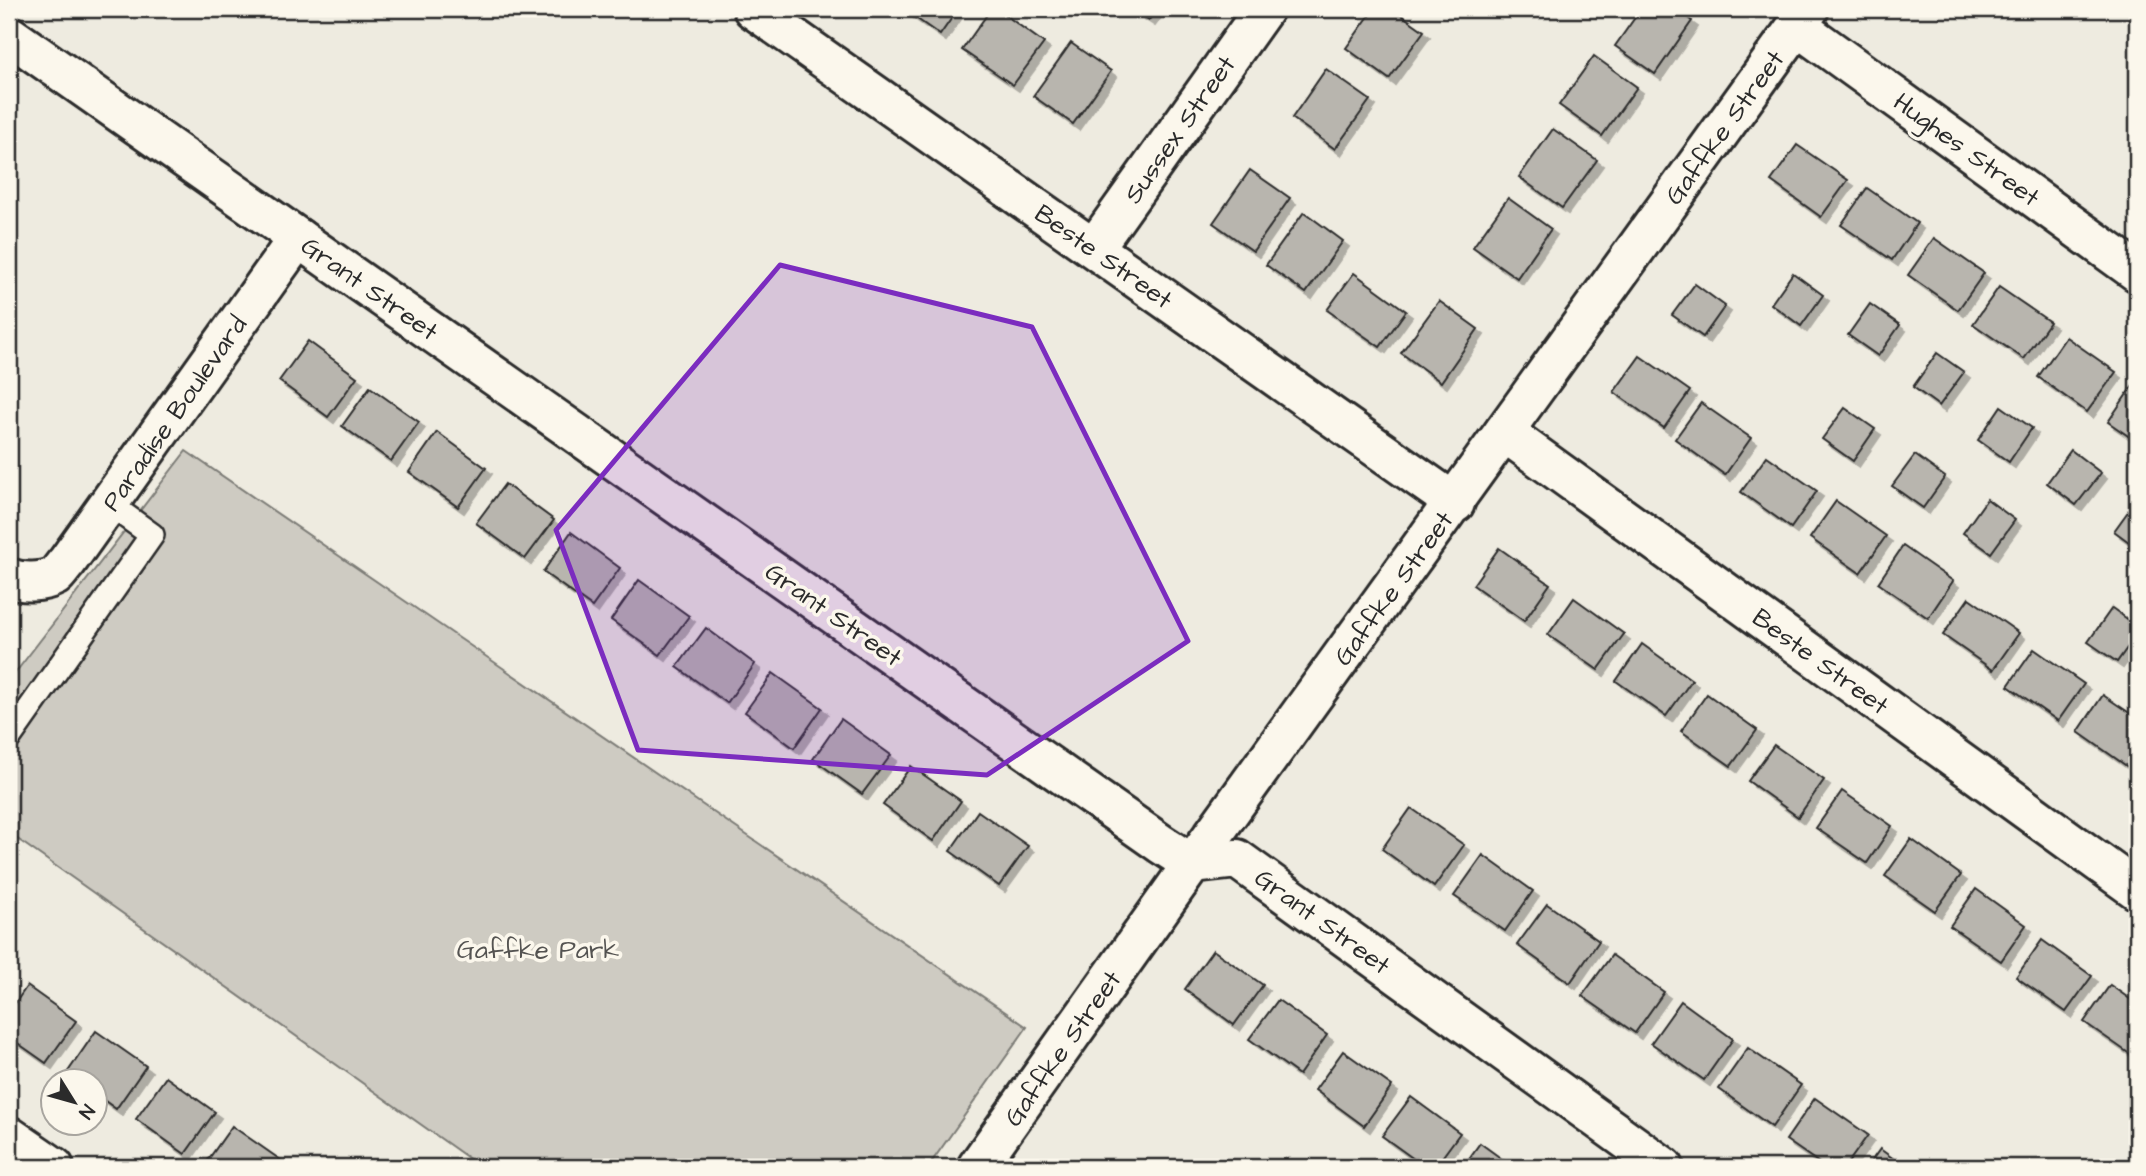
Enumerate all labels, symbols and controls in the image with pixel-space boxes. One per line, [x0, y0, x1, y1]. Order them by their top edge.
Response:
street label: Gaffke Street [1657, 43, 1793, 212]
street label: Sussex Street [1115, 48, 1244, 211]
street label: Hughes Street [1885, 84, 2047, 217]
street label: Beste Street [1027, 196, 1180, 318]
street label: Grant Street [294, 228, 446, 350]
street label: Paradise Boulevard [94, 309, 256, 519]
street label: Gaffke Street [1326, 504, 1462, 673]
street label: Grant Street [758, 554, 910, 676]
street label: Beste Street [1745, 600, 1896, 724]
street label: Grant Street [1247, 860, 1398, 984]
park label: Gaffke Park [457, 932, 619, 968]
street label: Gaffke Street [996, 963, 1130, 1134]
north arrow [38, 1068, 108, 1138]
text: N [72, 1098, 101, 1124]

